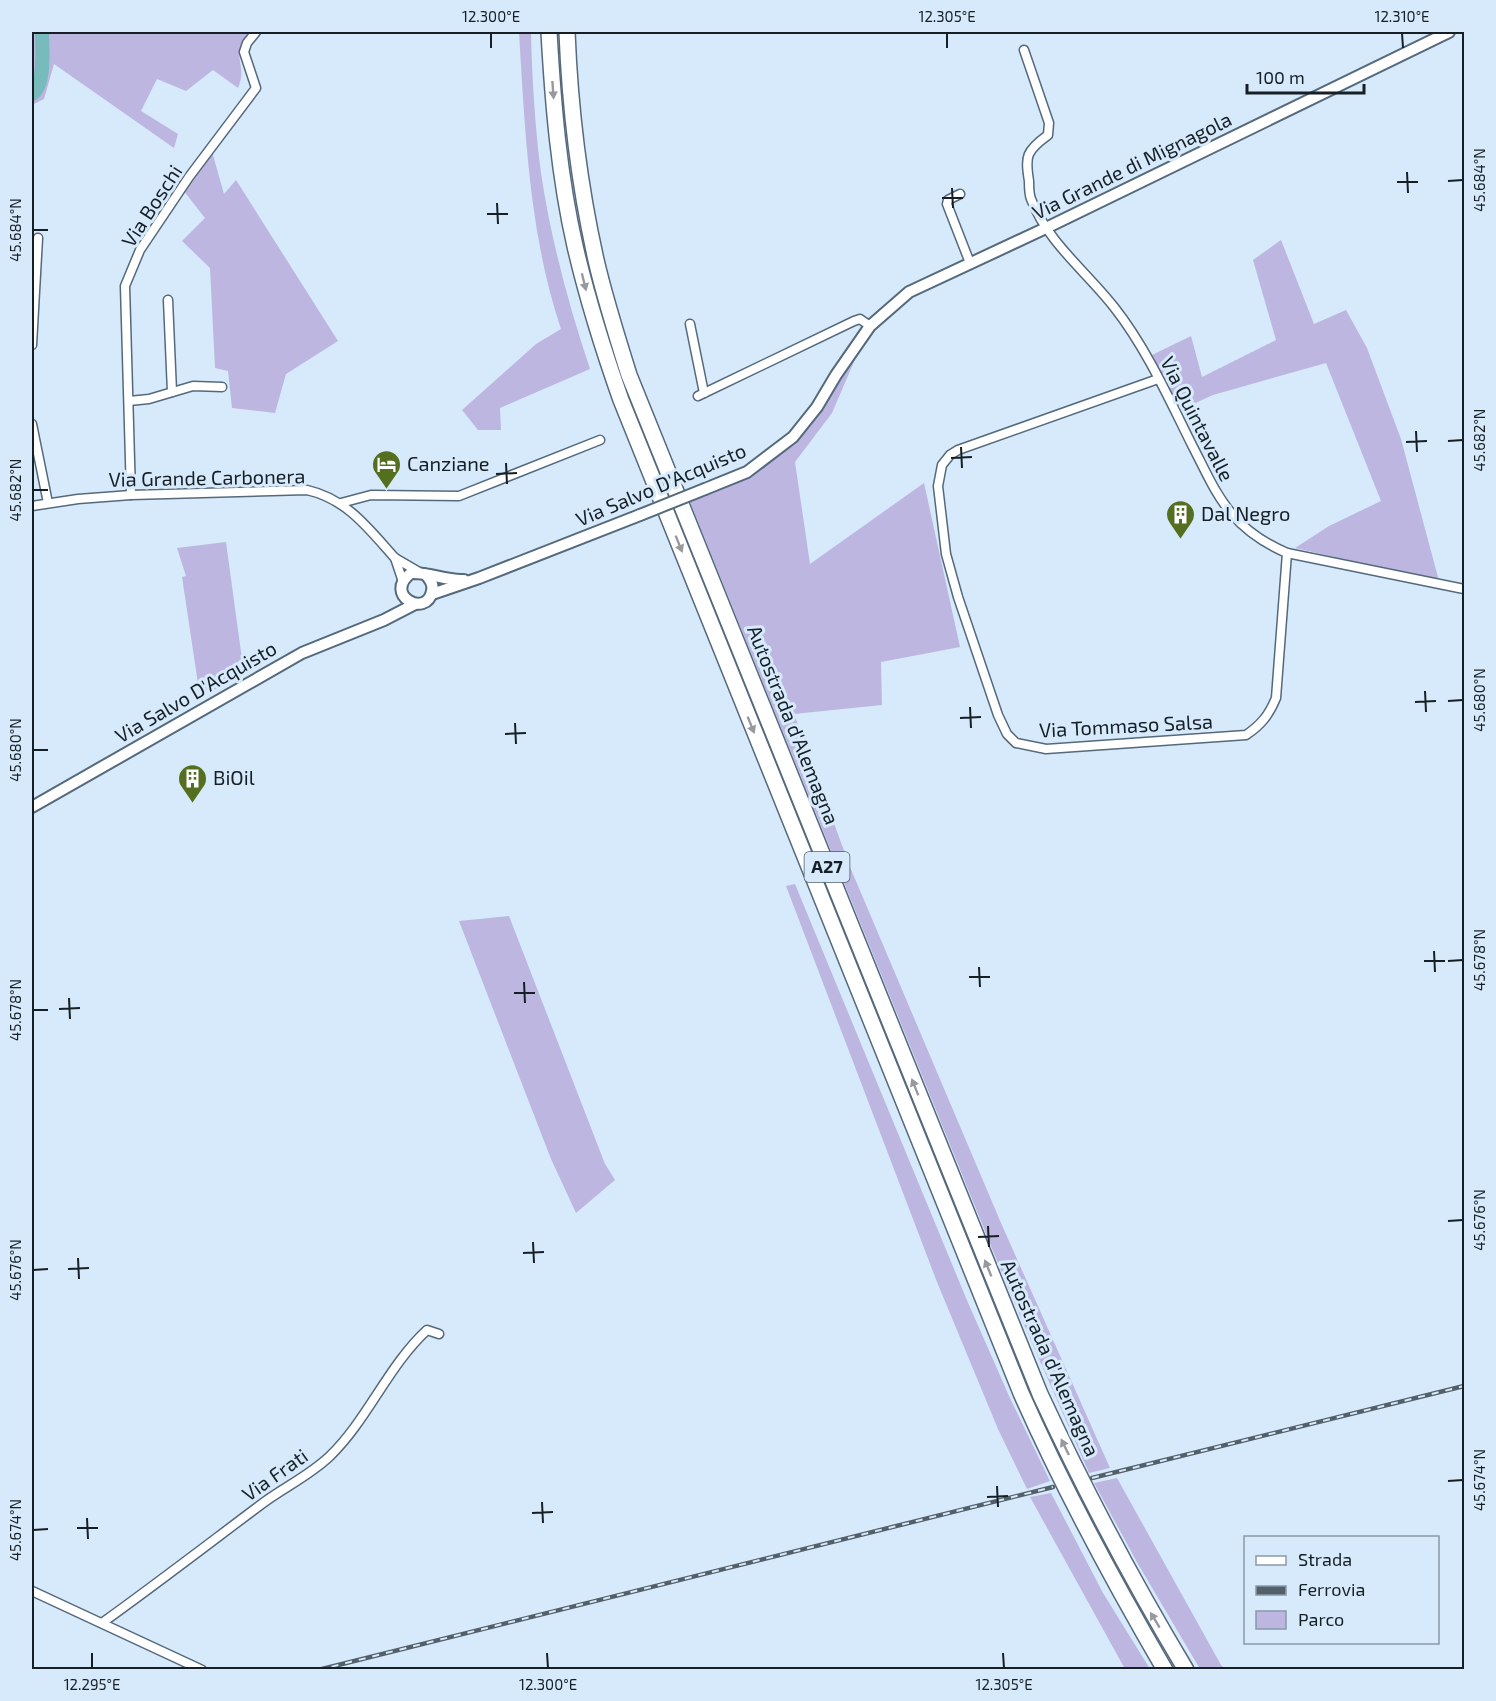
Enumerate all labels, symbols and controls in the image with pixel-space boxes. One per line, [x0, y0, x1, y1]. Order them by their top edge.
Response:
text: 12.300°E [462, 7, 520, 25]
text: 12.305°E [918, 7, 976, 25]
text: 12.310°E [1374, 7, 1430, 25]
scale bar [1247, 57, 1364, 95]
text: 100 m [1256, 66, 1305, 88]
one-way arrow [548, 80, 557, 99]
street label: Via Grande di Mignagola [1028, 106, 1235, 224]
text: 45.684°N [1470, 148, 1488, 212]
street label: Via Boschi [116, 160, 187, 251]
text: 45.684°N [6, 198, 24, 262]
one-way arrow [580, 273, 589, 291]
street label: Via Quintavalle [1156, 352, 1240, 485]
text: 45.682°N [1470, 409, 1488, 471]
street label: Via Salvo D'Acquisto [572, 437, 749, 531]
hotel icon: Canziane [370, 448, 402, 490]
place label: Canziane [407, 451, 490, 475]
text: 45.682°N [6, 459, 24, 521]
street label: Via Grande Carbonera [108, 463, 306, 491]
building icon: Dal Negro [1164, 498, 1196, 540]
place label: Dal Negro [1201, 501, 1290, 525]
one-way arrow [674, 536, 684, 554]
street label: Autostrada d'Alemagna [743, 621, 845, 828]
street label: Via Salvo D'Acquisto [111, 635, 280, 747]
text: 45.680°N [1470, 668, 1488, 732]
street label: Via Tommaso Salsa [1038, 708, 1214, 742]
one-way arrow [746, 717, 756, 735]
text: 45.680°N [6, 718, 24, 782]
building icon: BiOil [176, 762, 208, 804]
place label: BiOil [213, 765, 255, 789]
road number: A27 [804, 852, 850, 882]
text: 45.678°N [1470, 929, 1488, 991]
text: 45.678°N [6, 979, 24, 1041]
one-way arrow [910, 1078, 919, 1096]
text: 45.676°N [1470, 1189, 1488, 1251]
text: 45.676°N [6, 1239, 24, 1301]
street label: Autostrada d'Alemagna [997, 1256, 1105, 1460]
one-way arrow [983, 1259, 992, 1277]
one-way arrow [1060, 1439, 1069, 1456]
street label: Via Frati [237, 1443, 312, 1505]
text: 45.674°N [1470, 1449, 1488, 1511]
text: 45.674°N [6, 1499, 24, 1561]
legend [1244, 1536, 1439, 1644]
text: Strada [1298, 1548, 1352, 1570]
text: Ferrovia [1298, 1578, 1365, 1600]
text: Parco [1298, 1608, 1344, 1630]
one-way arrow [1150, 1611, 1161, 1628]
text: 12.295°E [64, 1675, 120, 1693]
text: 12.300°E [519, 1675, 577, 1693]
text: 12.305°E [975, 1675, 1033, 1693]

